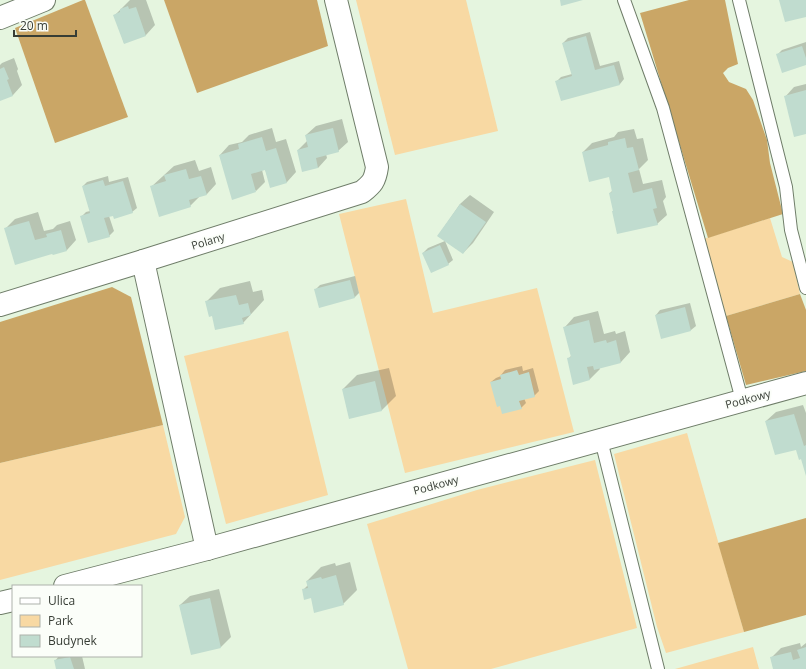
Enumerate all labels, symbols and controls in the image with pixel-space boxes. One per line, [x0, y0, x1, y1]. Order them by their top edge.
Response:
scale bar [14, 12, 76, 38]
text: 20 m [20, 17, 48, 34]
street label: Polany [189, 228, 227, 253]
street label: Podkowy [724, 385, 773, 412]
street label: Podkowy [412, 471, 461, 498]
legend [12, 585, 142, 657]
text: Ulica [48, 592, 75, 609]
text: Park [48, 612, 74, 629]
text: Budynek [48, 632, 98, 649]

